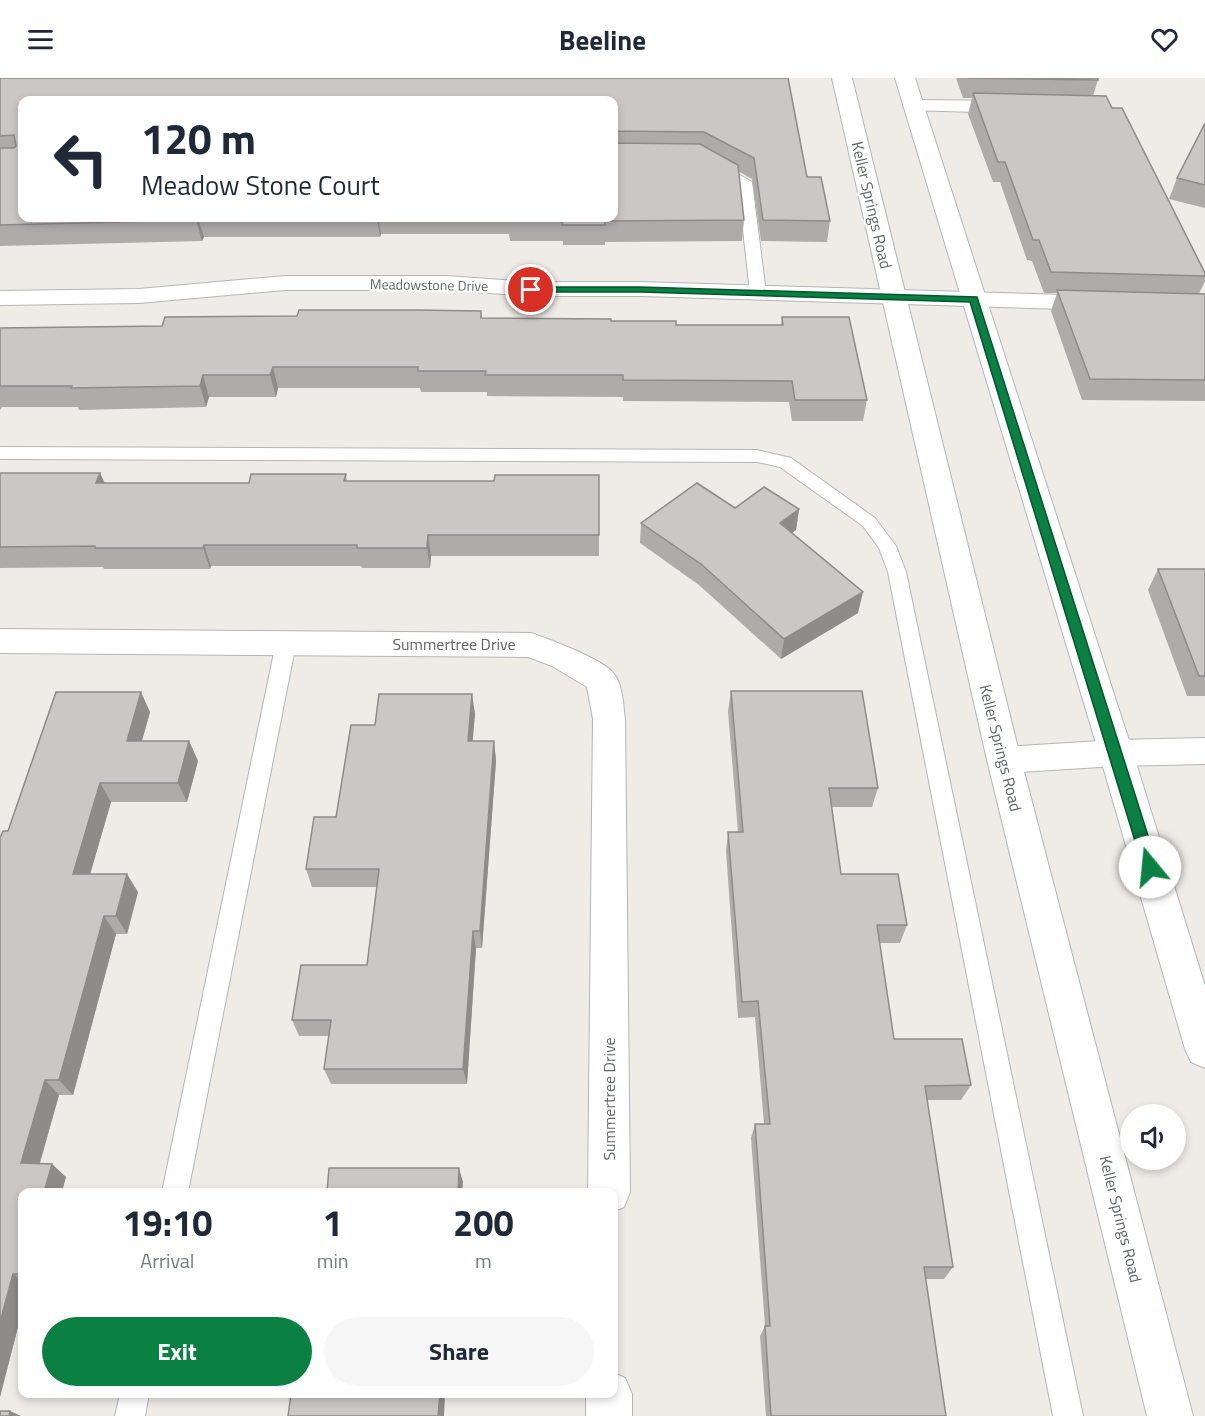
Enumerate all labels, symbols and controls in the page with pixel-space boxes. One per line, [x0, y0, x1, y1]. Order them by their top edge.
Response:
text: Beeline [559, 19, 646, 60]
icon: menu [24, 23, 57, 56]
icon: heart [1148, 23, 1181, 56]
text: 120 m [141, 106, 256, 170]
icon: left [42, 120, 120, 198]
street label: Keller Springs Road [846, 139, 898, 271]
text: Meadow Stone Court [141, 164, 380, 205]
pin [505, 264, 556, 315]
street label: Meadowstone Drive [370, 273, 488, 296]
icon: arrive [514, 273, 547, 306]
street label: Summertree Drive [392, 632, 516, 656]
street label: Keller Springs Road [974, 682, 1028, 814]
position arrow [1118, 835, 1182, 899]
street label: Summertree Drive [597, 1037, 621, 1161]
map controls [1120, 1104, 1186, 1170]
button: sound [1120, 1104, 1186, 1170]
street label: Keller Springs Road [1094, 1153, 1148, 1285]
text: 19:10 [122, 1195, 212, 1250]
text: 1 [323, 1195, 343, 1250]
text: 200 [453, 1195, 514, 1250]
text: Arrival [140, 1245, 195, 1276]
text: min [317, 1245, 349, 1276]
text: m [475, 1245, 492, 1276]
button: Exit [42, 1317, 312, 1386]
button: Share [324, 1317, 594, 1386]

